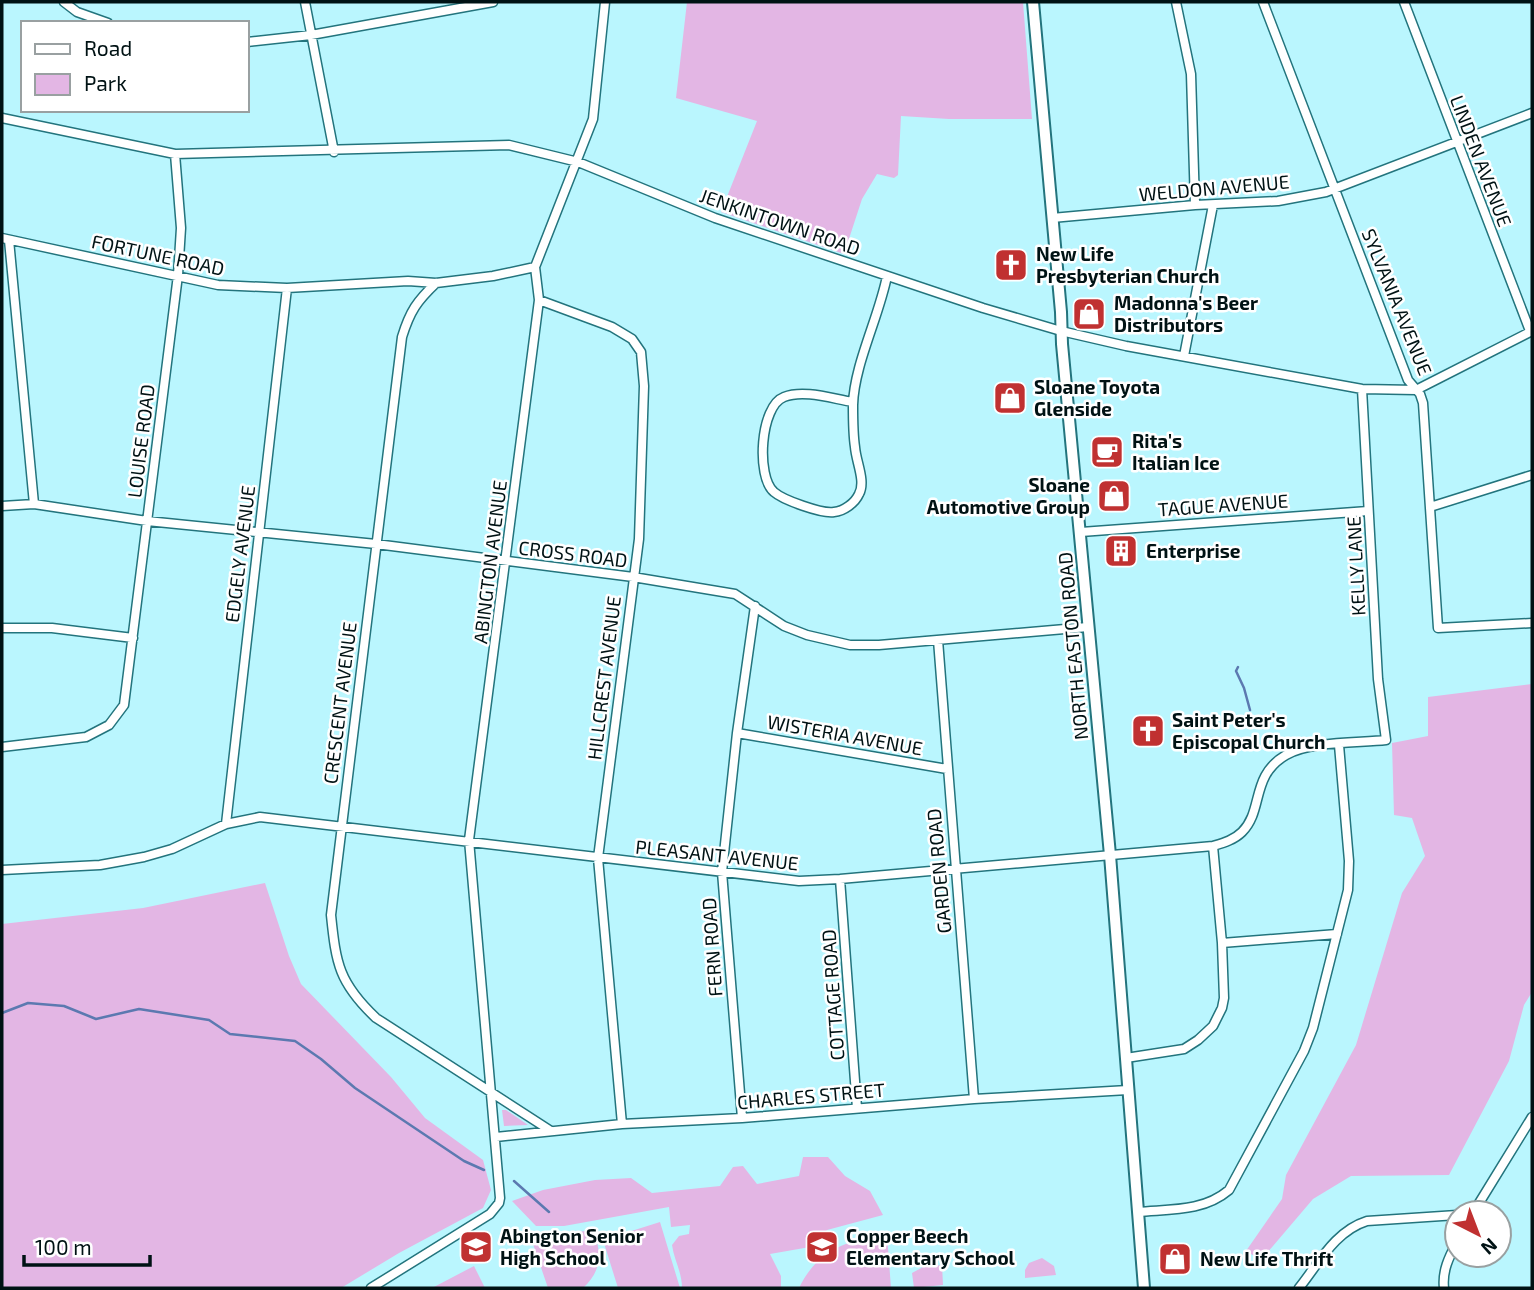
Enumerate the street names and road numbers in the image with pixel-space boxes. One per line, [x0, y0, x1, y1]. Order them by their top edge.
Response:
street label: LINDEN AVENUE [1446, 92, 1517, 230]
street label: WELDON AVENUE [1138, 169, 1290, 206]
street label: JENKINTOWN ROAD [697, 183, 863, 260]
street label: SYLVANIA AVENUE [1358, 225, 1437, 378]
street label: FORTUNE ROAD [90, 229, 227, 280]
street label: LOUISE ROAD [122, 383, 159, 499]
street label: ABINGTON AVENUE [468, 479, 511, 645]
street label: EDGELY AVENUE [220, 484, 259, 624]
street label: TAGUE AVENUE [1157, 488, 1289, 521]
street label: KELLY LANE [1341, 516, 1370, 616]
street label: CROSS ROAD [517, 535, 629, 572]
street label: NORTH EASTON ROAD [1053, 551, 1092, 741]
street label: HILLCREST AVENUE [582, 595, 625, 761]
street label: CRESCENT AVENUE [318, 621, 361, 785]
street label: WISTERIA AVENUE [766, 710, 925, 759]
street label: GARDEN ROAD [922, 808, 955, 934]
street label: PLEASANT AVENUE [634, 835, 800, 874]
street label: FERN ROAD [697, 897, 726, 997]
street label: COTTAGE ROAD [816, 929, 849, 1061]
street label: CHARLES STREET [736, 1078, 886, 1113]

